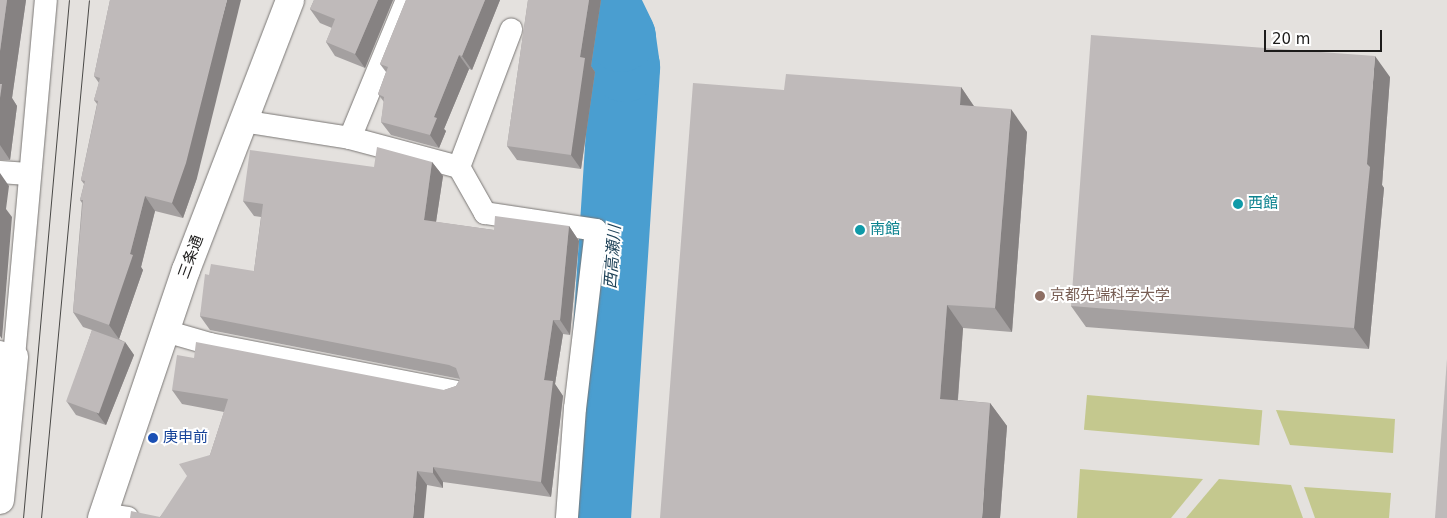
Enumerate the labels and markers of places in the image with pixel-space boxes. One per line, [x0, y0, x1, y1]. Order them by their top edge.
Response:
place label: 西館 [1248, 195, 1278, 213]
marker: 西館 [1232, 198, 1244, 210]
place label: 南館 [870, 221, 900, 239]
marker: 南館 [854, 224, 866, 236]
place label: 京都先端科学大学 [1050, 287, 1170, 305]
marker: 京都先端科学大学 [1034, 290, 1046, 302]
place label: 庚申前 [163, 429, 208, 447]
marker: 庚申前 [147, 432, 159, 444]

